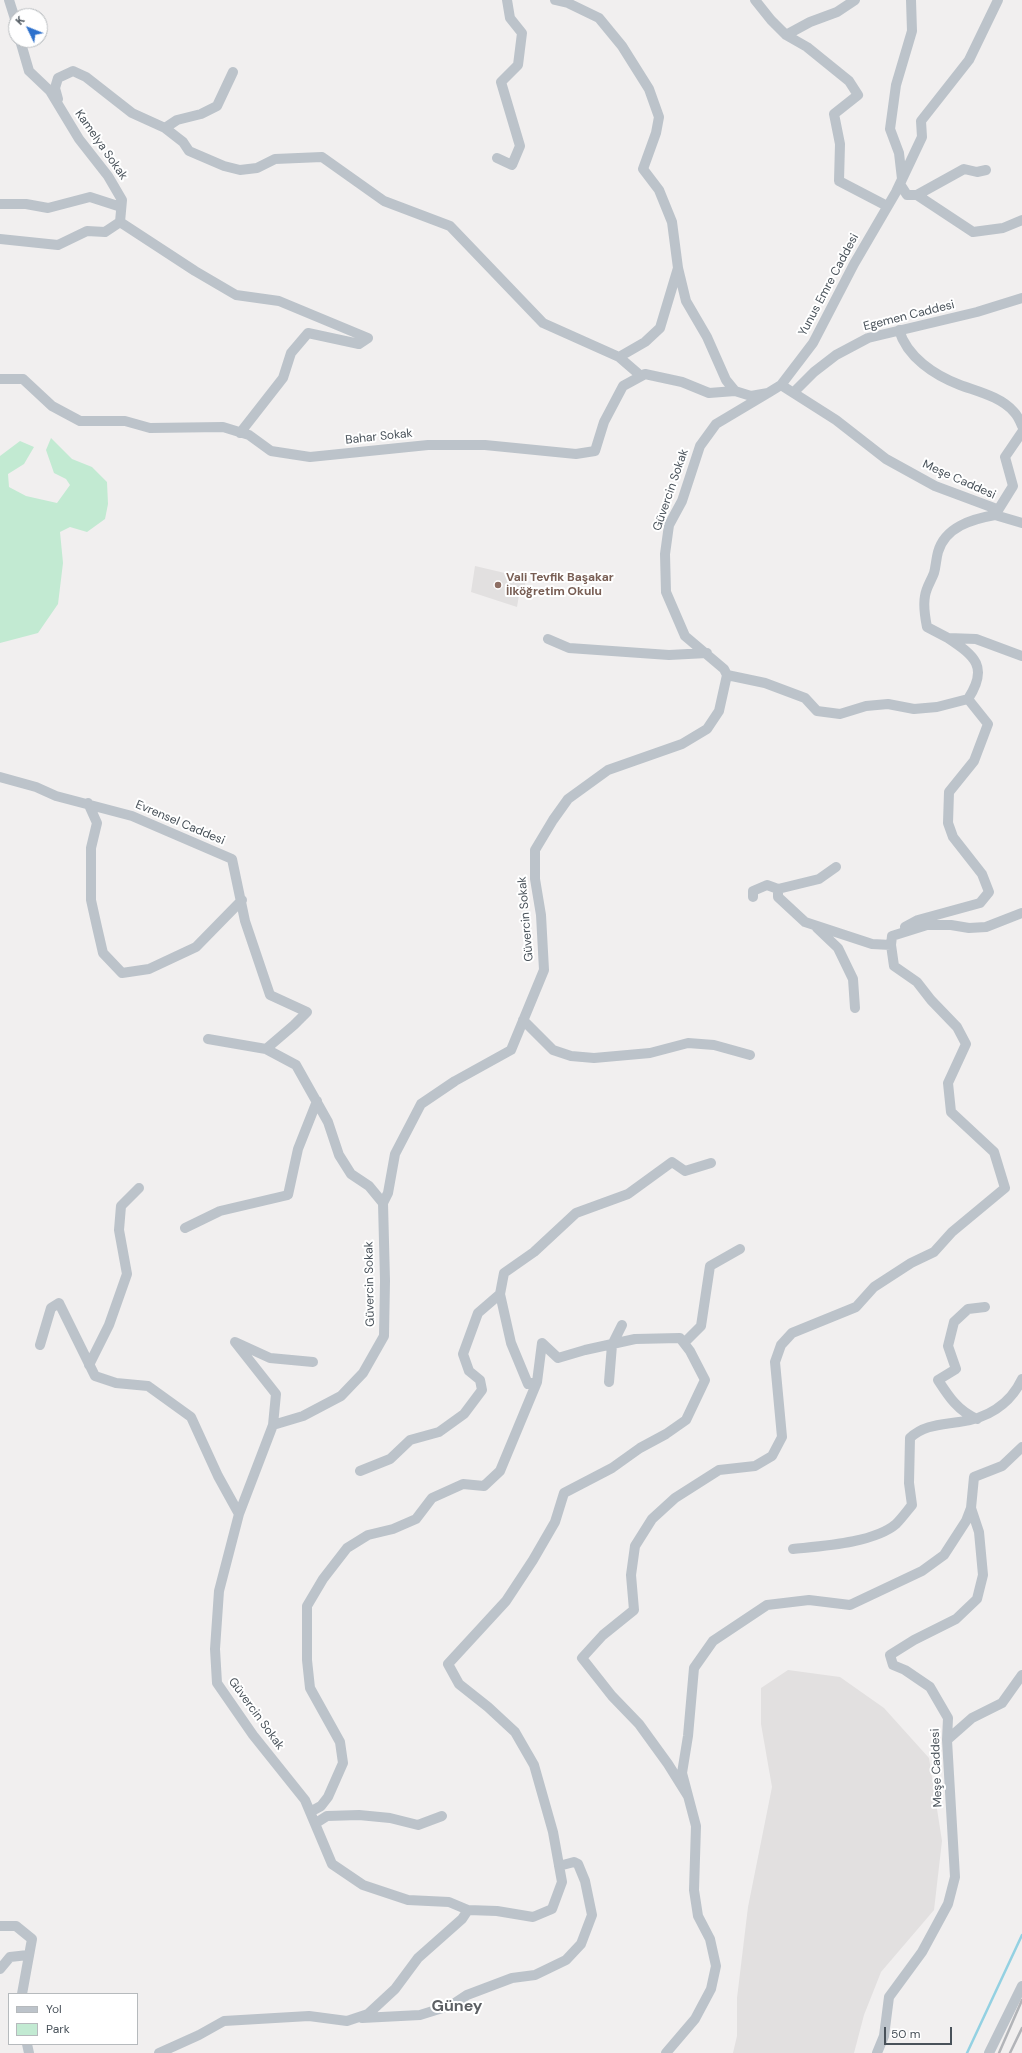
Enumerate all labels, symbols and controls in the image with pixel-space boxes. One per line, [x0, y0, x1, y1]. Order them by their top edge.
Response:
north arrow [8, 8, 48, 48]
text: K [12, 13, 28, 28]
street label: Kamelya Sokak [72, 107, 130, 183]
street label: Yunus Emre Caddesi [796, 231, 862, 339]
street label: Egemen Caddesi [862, 298, 956, 334]
street label: Bahar Sokak [345, 426, 413, 448]
street label: Güvercin Sokak [650, 447, 692, 533]
street label: Meşe Caddesi [920, 457, 998, 503]
place label: Vali Tevfik Başakar İlköğretim Okulu [506, 571, 614, 599]
marker: Vali Tevfik Başakar İlköğretim Okulu [493, 580, 503, 590]
street label: Evrensel Caddesi [133, 798, 227, 848]
street label: Güvercin Sokak [515, 876, 537, 962]
street label: Güvercin Sokak [362, 1241, 378, 1327]
street label: Güvercin Sokak [225, 1675, 287, 1753]
street label: Meşe Caddesi [928, 1728, 946, 1808]
legend [8, 1993, 138, 2045]
district label: Güney [431, 1997, 483, 2017]
text: Yol [46, 2001, 62, 2017]
scale bar [886, 2019, 954, 2045]
text: Park [46, 2021, 70, 2037]
text: 50 m [891, 2026, 920, 2042]

